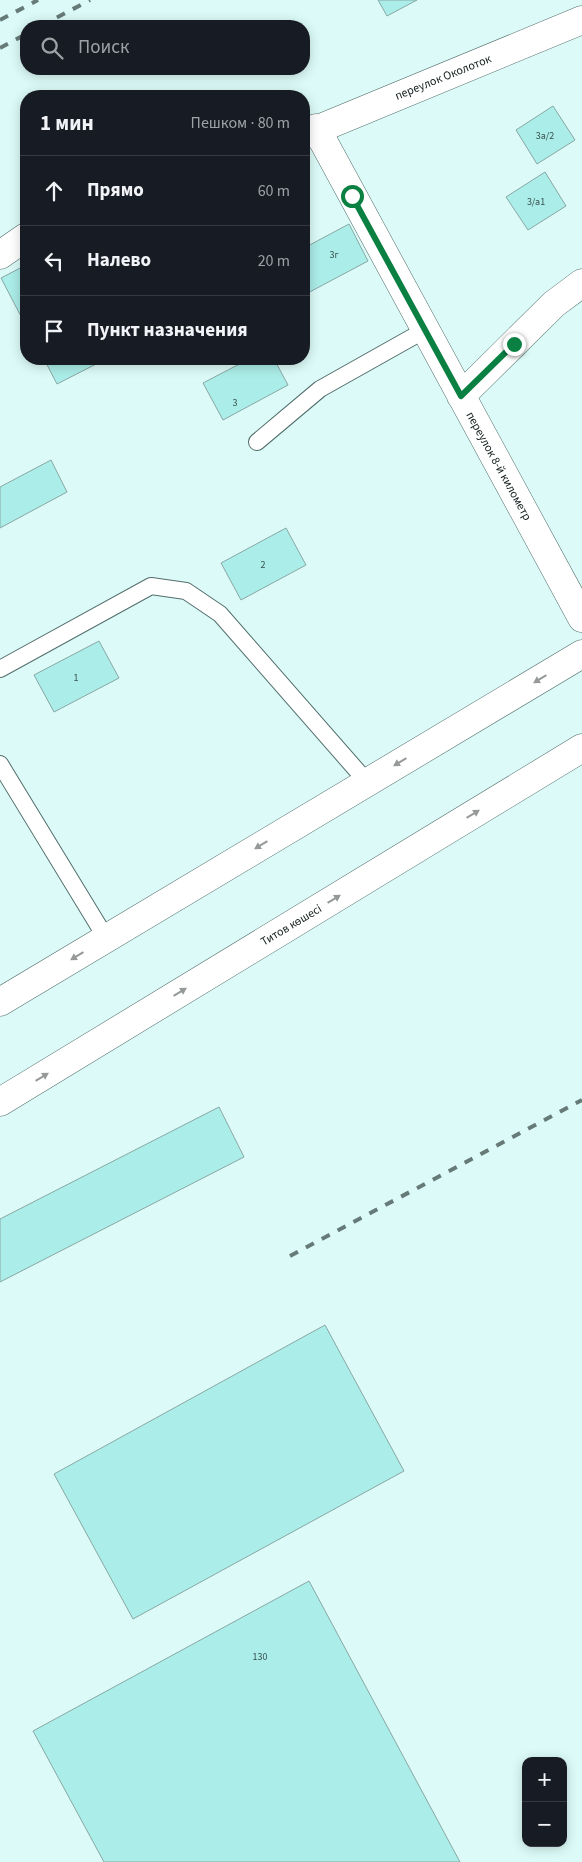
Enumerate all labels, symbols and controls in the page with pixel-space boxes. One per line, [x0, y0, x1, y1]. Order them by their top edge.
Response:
search box [20, 20, 310, 75]
icon: search [38, 34, 66, 62]
text: Поиск [78, 34, 129, 61]
street label: переулок Околоток [392, 50, 494, 105]
text: 1 мин [40, 108, 94, 138]
text: Пешком · 80 m [191, 112, 290, 134]
house number: 3а/2 [536, 129, 554, 143]
icon: ahead [40, 177, 68, 205]
text: Прямо [87, 177, 144, 204]
text: 60 m [258, 180, 290, 202]
route start [341, 185, 364, 208]
house number: 3/а1 [527, 195, 545, 209]
icon: left [40, 247, 68, 275]
text: Налево [87, 247, 151, 274]
house number: 3г [329, 248, 339, 262]
text: 20 m [258, 250, 290, 272]
icon: arrive [40, 317, 68, 345]
text: Пункт назначения [87, 317, 248, 344]
route end [503, 333, 526, 356]
house number: 3 [233, 396, 238, 410]
street label: переулок 8-й километр [462, 409, 536, 524]
house number: 2 [261, 558, 266, 572]
house number: 1 [74, 671, 79, 685]
one-way arrow [534, 674, 547, 683]
one-way arrow [393, 758, 408, 766]
one-way arrow [466, 810, 479, 819]
one-way arrow [254, 841, 267, 850]
one-way arrow [328, 894, 341, 903]
street label: Титов көшесі [257, 900, 325, 950]
one-way arrow [70, 952, 83, 961]
one-way arrow [174, 988, 187, 997]
one-way arrow [35, 1072, 48, 1082]
house number: 130 [253, 1650, 267, 1664]
map controls [522, 1757, 567, 1847]
button: + [522, 1757, 567, 1802]
button: − [522, 1802, 567, 1847]

